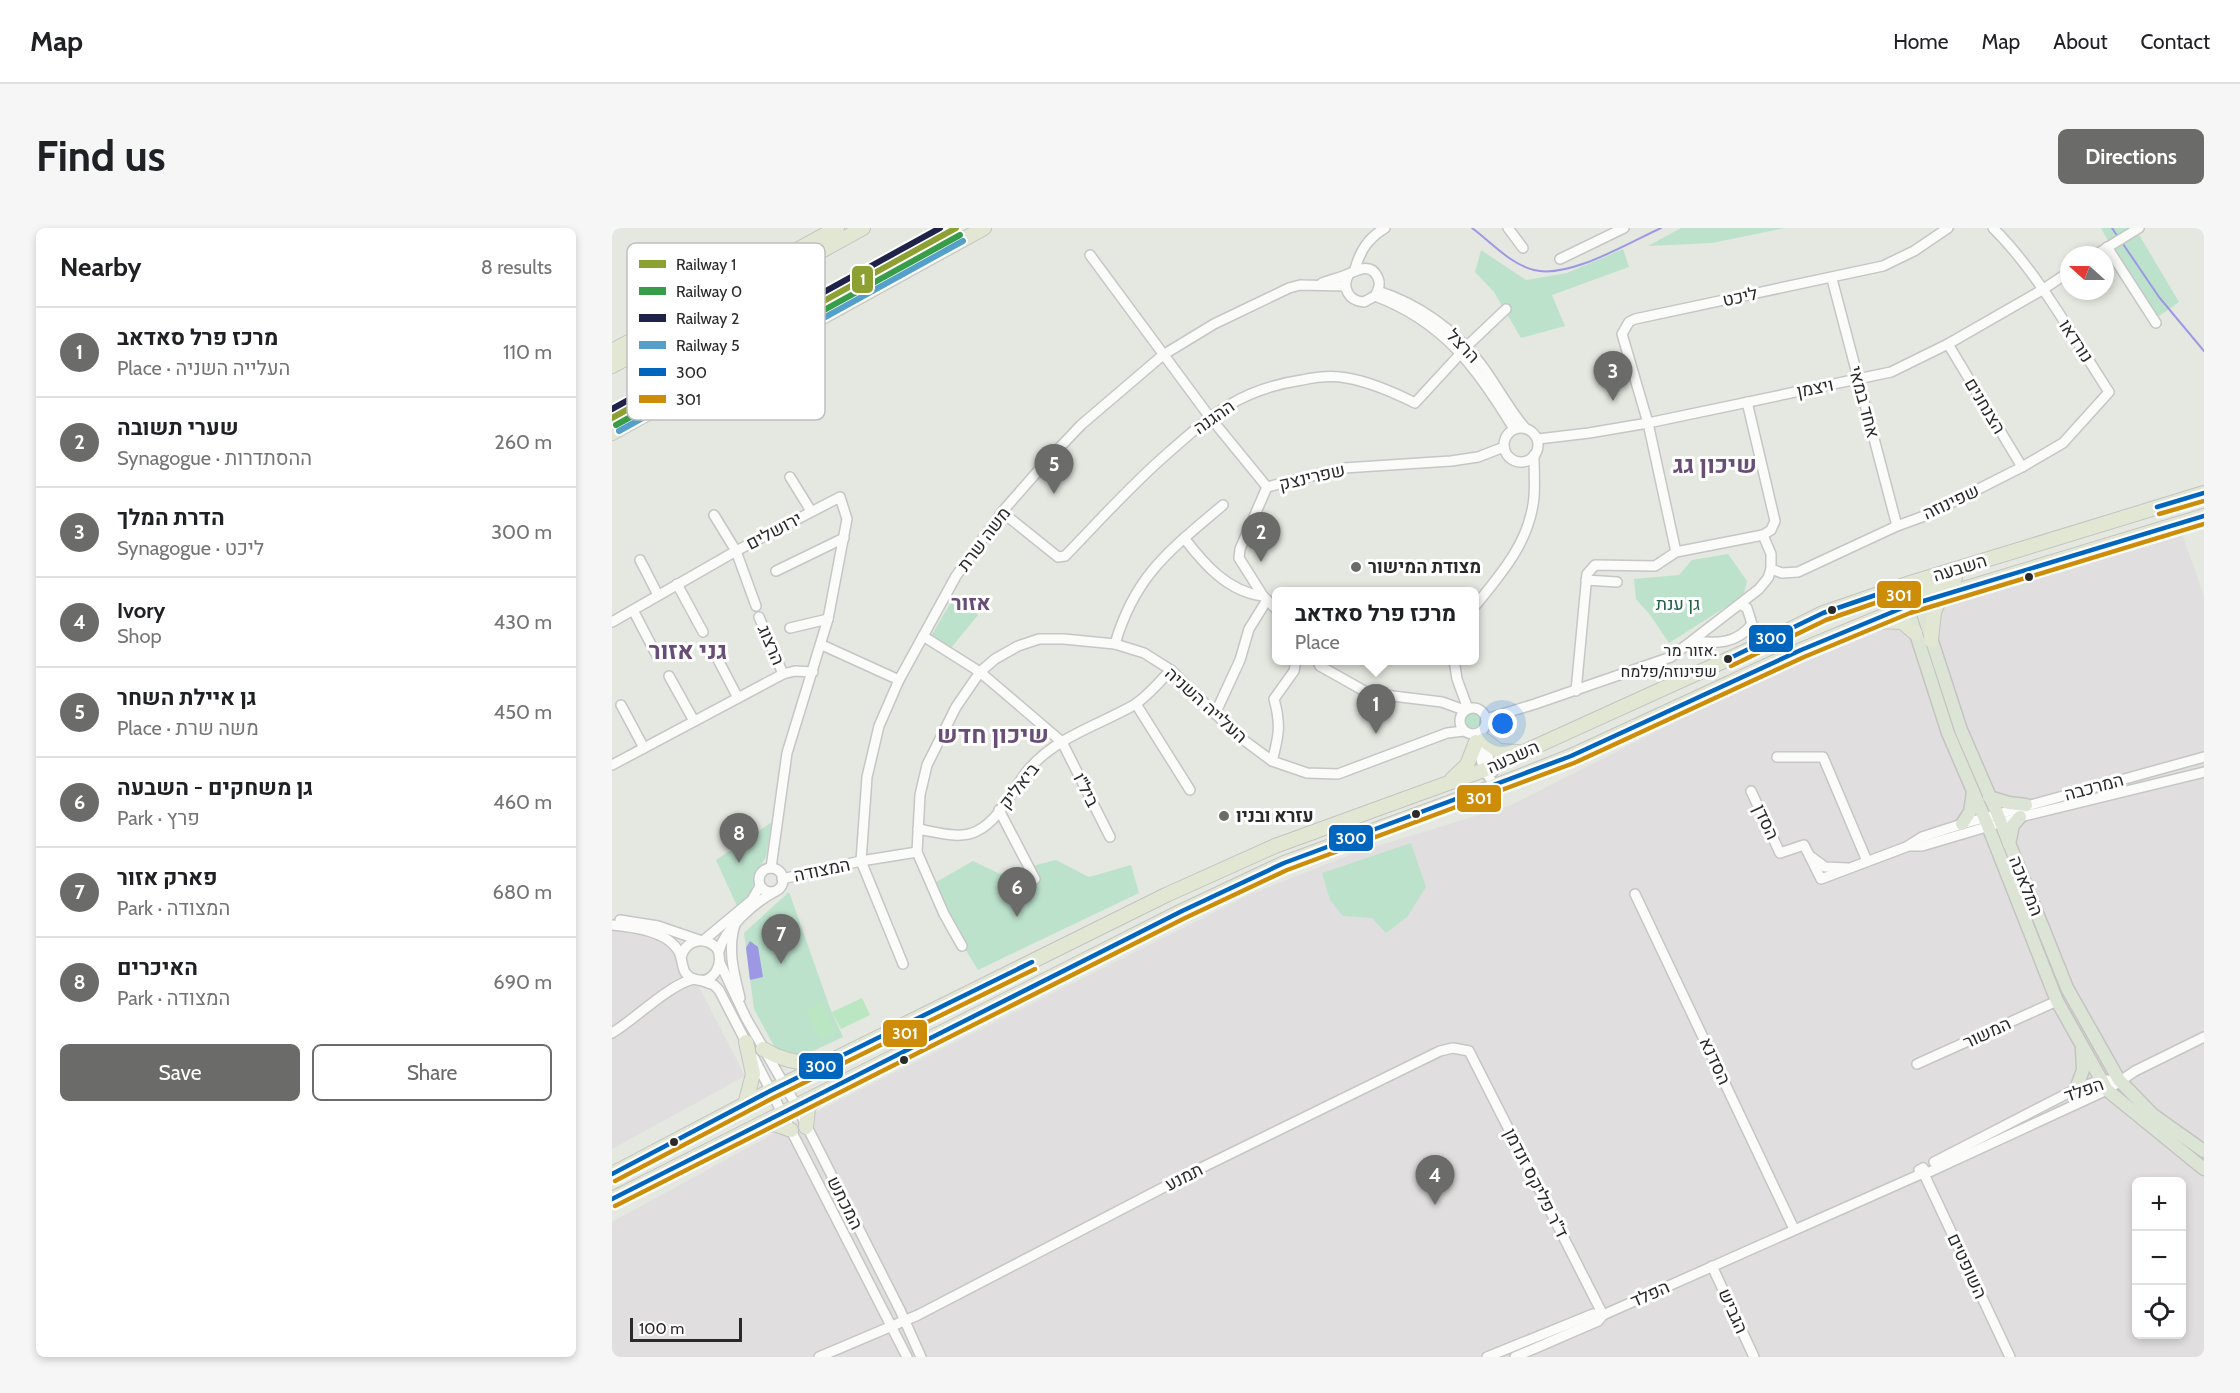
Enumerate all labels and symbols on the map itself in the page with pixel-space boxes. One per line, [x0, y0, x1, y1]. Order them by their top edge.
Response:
legend [627, 243, 825, 420]
north arrow [2060, 246, 2114, 300]
text: Railway 1 [676, 255, 736, 274]
line badge: 1 [851, 265, 874, 294]
text: 1 [860, 270, 866, 289]
text: Railway 0 [676, 282, 742, 301]
street label: ליכט [1720, 283, 1760, 311]
text: Railway 2 [676, 309, 739, 328]
street label: נורדאו [2054, 315, 2098, 367]
street label: הרצל [1442, 325, 1484, 367]
text: Railway 5 [676, 336, 740, 355]
pin: 3 [1594, 352, 1632, 401]
text: 300 [676, 363, 707, 382]
street label: אחד במאי [1844, 364, 1884, 440]
street label: ויצמן [1795, 374, 1835, 402]
street label: הצנחנים [1960, 374, 2010, 438]
text: 301 [676, 390, 701, 409]
street label: ההגנה [1189, 395, 1239, 439]
pin: 5 [1034, 444, 1074, 494]
district label: שיכון גג [1673, 450, 1757, 479]
street label: שפרינצק [1277, 459, 1347, 495]
street label: שפינוזה [1919, 479, 1983, 525]
street label: משה שרת [953, 503, 1015, 575]
street label: ירושלים [742, 507, 806, 555]
pin: 2 [1242, 512, 1280, 562]
street label: השבעה [1930, 549, 1990, 587]
place label: מצודת המישור [1368, 556, 1481, 578]
marker: מצודת המישור [1349, 560, 1363, 574]
unlabelled marker [2023, 571, 2035, 583]
line badge: 301 [1876, 580, 1922, 609]
text: 301 [1886, 586, 1912, 605]
district label: אזור [951, 590, 991, 615]
park label: גן ענת [1656, 593, 1700, 615]
unlabelled marker [1826, 604, 1838, 616]
street label: הרצוג [753, 622, 789, 668]
line badge: 300 [1748, 624, 1794, 653]
text: 300 [1755, 629, 1787, 648]
district label: גני אזור [649, 636, 727, 665]
place label: אזור מר. שפינוזה/פלמח [1621, 641, 1717, 681]
marker: אזור מר. שפינוזה/פלמח [1722, 653, 1734, 665]
street label: העלייה השניה [1160, 662, 1252, 748]
pin: 1 [1356, 684, 1395, 734]
your location [1488, 709, 1517, 738]
district label: שיכון חדש [937, 720, 1049, 749]
street label: השבעה [1483, 736, 1543, 778]
street label: ביאליק [994, 758, 1044, 813]
street label: ביל"ו [1068, 769, 1104, 811]
street label: המרכבה [2062, 769, 2126, 805]
line badge: 301 [1456, 784, 1502, 813]
text: 301 [1466, 789, 1492, 808]
street label: הסדן [1748, 801, 1784, 843]
place label: עזרא ובניו [1236, 805, 1314, 827]
unlabelled marker [1410, 808, 1422, 820]
marker: עזרא ובניו [1217, 809, 1231, 823]
pin: 8 [720, 814, 758, 863]
line badge: 300 [1328, 824, 1374, 852]
text: 300 [1335, 829, 1367, 848]
street label: המצודה [792, 853, 852, 887]
street label: המלאכה [2004, 853, 2048, 919]
pin: 6 [998, 868, 1036, 917]
pin: 7 [762, 914, 800, 964]
street label: המשור [1959, 1012, 2015, 1054]
line badge: 301 [882, 1019, 928, 1048]
text: 301 [892, 1024, 918, 1043]
street label: הסדנא [1695, 1034, 1735, 1088]
line badge: 300 [798, 1052, 844, 1080]
unlabelled marker [898, 1054, 910, 1066]
text: 300 [805, 1057, 837, 1076]
street label: הפלד [2061, 1073, 2107, 1107]
street label: ד''ר פליקס זנדמן [1499, 1125, 1573, 1241]
unlabelled marker [668, 1136, 680, 1148]
pin: 4 [1416, 1156, 1454, 1205]
street label: תמנע [1161, 1158, 1207, 1196]
street label: המכתש [822, 1173, 868, 1233]
street label: השופטים [1942, 1230, 1992, 1302]
street label: הפלד [1627, 1276, 1673, 1312]
street label: הגביש [1713, 1285, 1753, 1337]
scale bar [630, 1315, 742, 1342]

